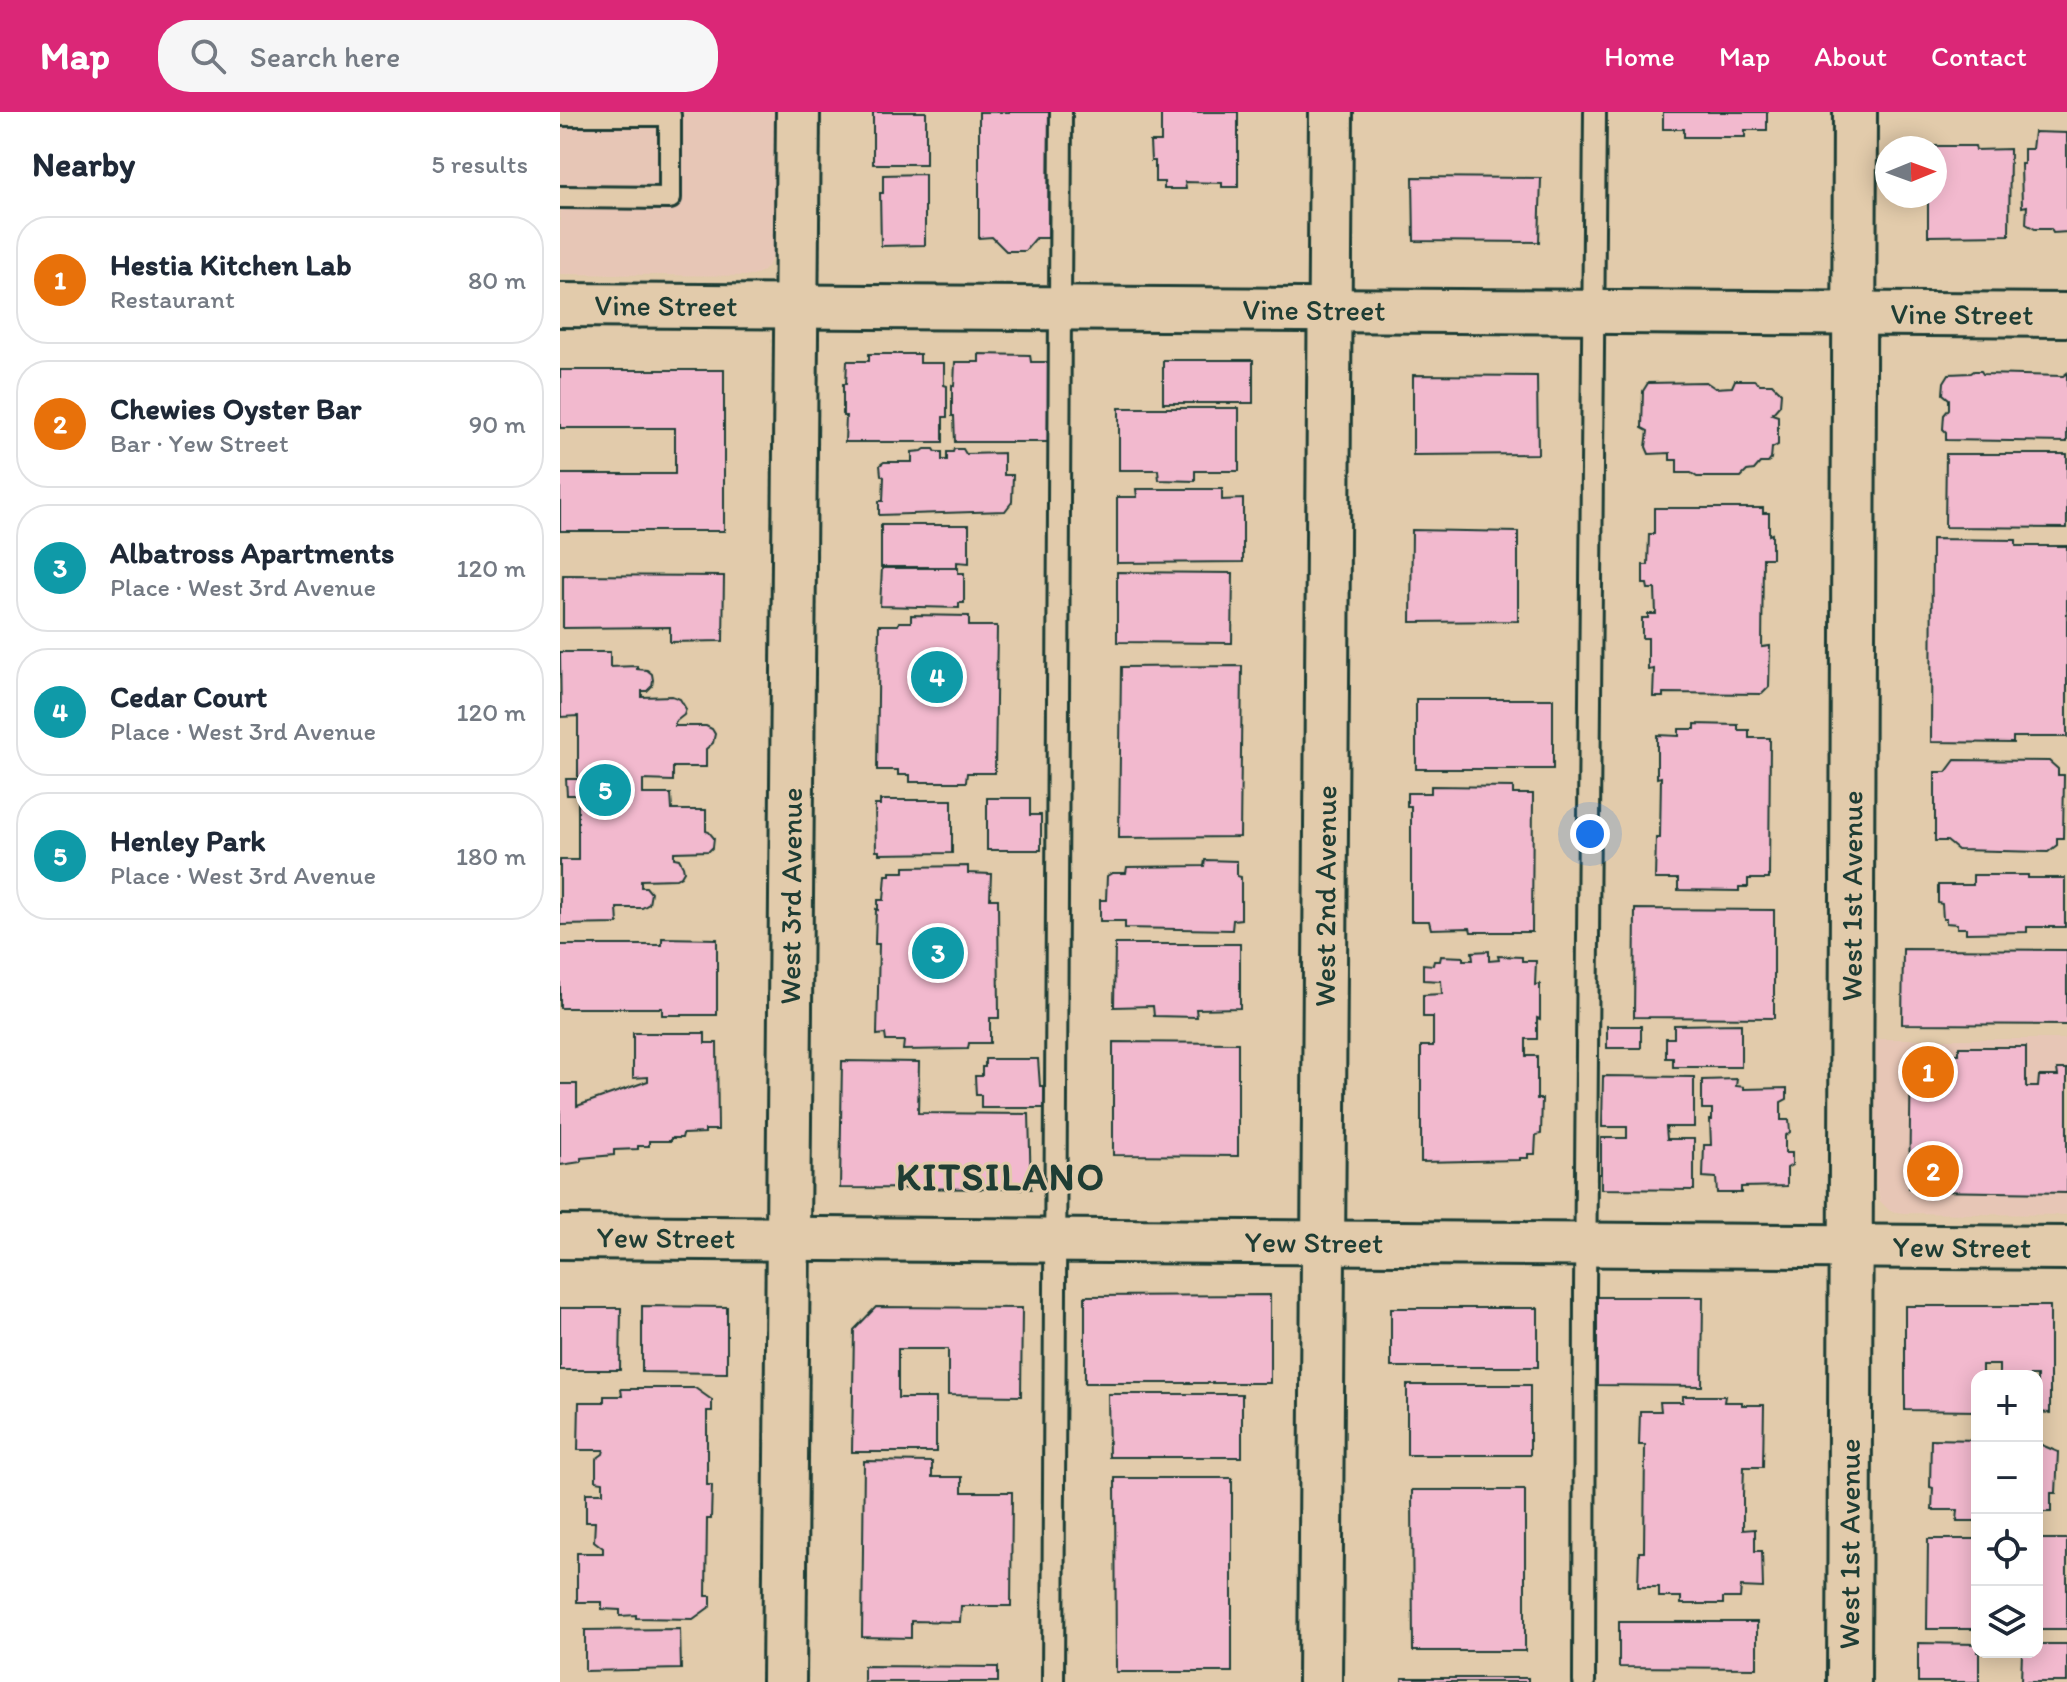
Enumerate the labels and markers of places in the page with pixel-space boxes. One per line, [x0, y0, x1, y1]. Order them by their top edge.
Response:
pin: 4 [911, 647, 963, 707]
pin: 5 [579, 760, 631, 820]
pin: 3 [912, 923, 964, 983]
pin: 1 [1902, 1042, 1954, 1102]
pin: 2 [1907, 1141, 1959, 1201]

